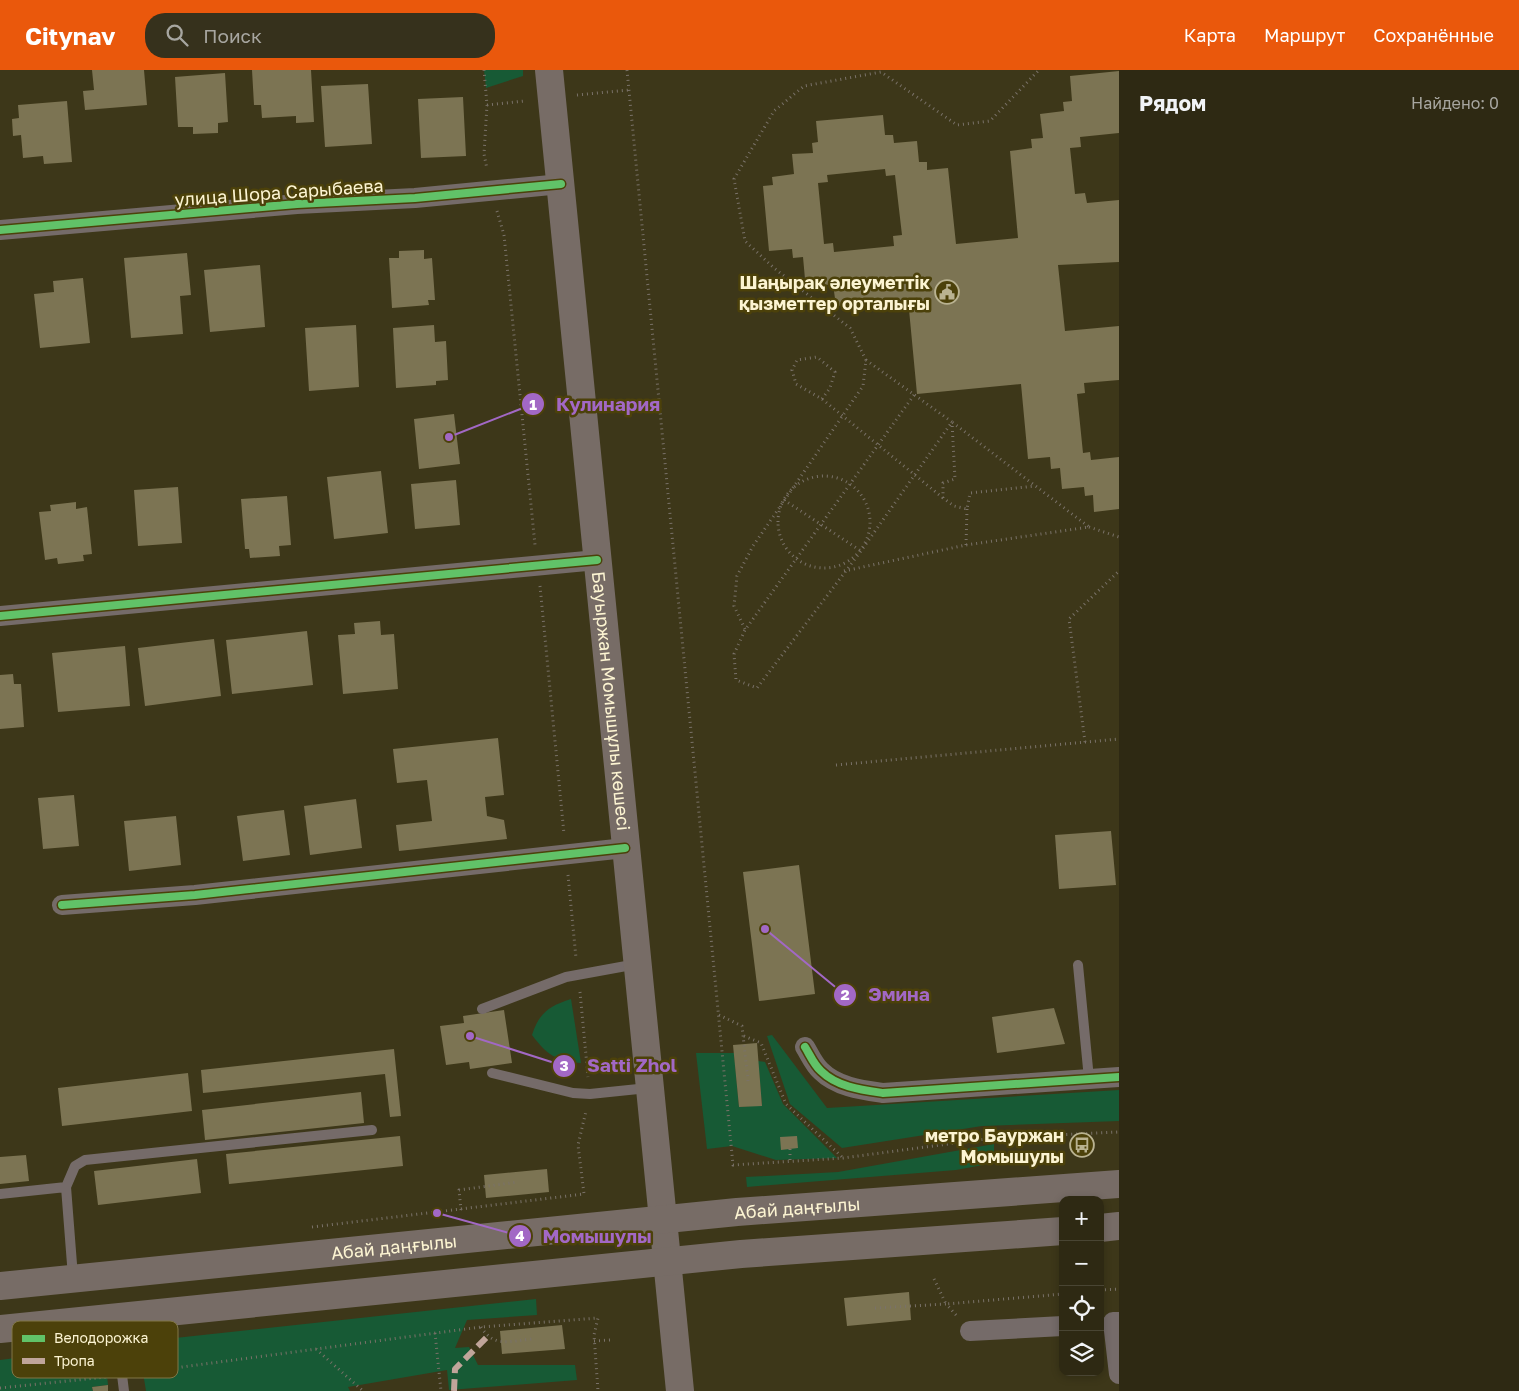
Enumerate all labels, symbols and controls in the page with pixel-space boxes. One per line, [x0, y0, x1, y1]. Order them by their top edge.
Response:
search box [145, 13, 495, 58]
text: Citynav [25, 21, 115, 50]
icon: search [163, 21, 191, 49]
text: Поиск [203, 24, 262, 47]
text: Карта [1184, 24, 1236, 46]
text: Маршрут [1264, 24, 1345, 46]
text: Сохранённые [1373, 24, 1494, 46]
text: Рядом [1139, 90, 1206, 116]
text: Найдено: 0 [1411, 93, 1499, 113]
street label: улица Шора Сарыбаева [174, 174, 384, 210]
place label: Шаңырақ әлеуметтік қызметтер орталығы [739, 271, 931, 314]
public building icon: Шаңырақ әлеуметтік қызметтер орталығы [934, 279, 960, 305]
callout: Кулинария [521, 387, 670, 421]
text: Кулинария [556, 392, 660, 415]
text: 1 [529, 395, 537, 413]
street label: Бауыржан Момышұлы көшесі [588, 570, 635, 832]
callout: Эмина [833, 978, 939, 1012]
text: Эмина [868, 982, 930, 1005]
text: 2 [840, 985, 850, 1003]
callout: Satti Zhol [552, 1049, 687, 1083]
text: Satti Zhol [587, 1053, 677, 1076]
text: 3 [559, 1056, 569, 1074]
place label: метро Бауржан Момышулы [925, 1124, 1064, 1167]
bus stop icon: метро Бауржан Момышулы [1069, 1132, 1095, 1158]
street label: Абай даңғылы [733, 1192, 861, 1223]
map controls [1059, 1196, 1104, 1376]
button: + [1059, 1196, 1104, 1241]
callout: Момышулы [507, 1219, 662, 1253]
text: Момышулы [542, 1224, 652, 1247]
text: 4 [515, 1226, 525, 1244]
street label: Абай даңғылы [330, 1229, 458, 1264]
button: − [1059, 1241, 1104, 1286]
button: locate [1059, 1286, 1104, 1331]
legend [12, 1321, 178, 1378]
text: Велодорожка [54, 1329, 148, 1346]
button: layers [1059, 1331, 1104, 1376]
text: Тропа [54, 1352, 95, 1369]

